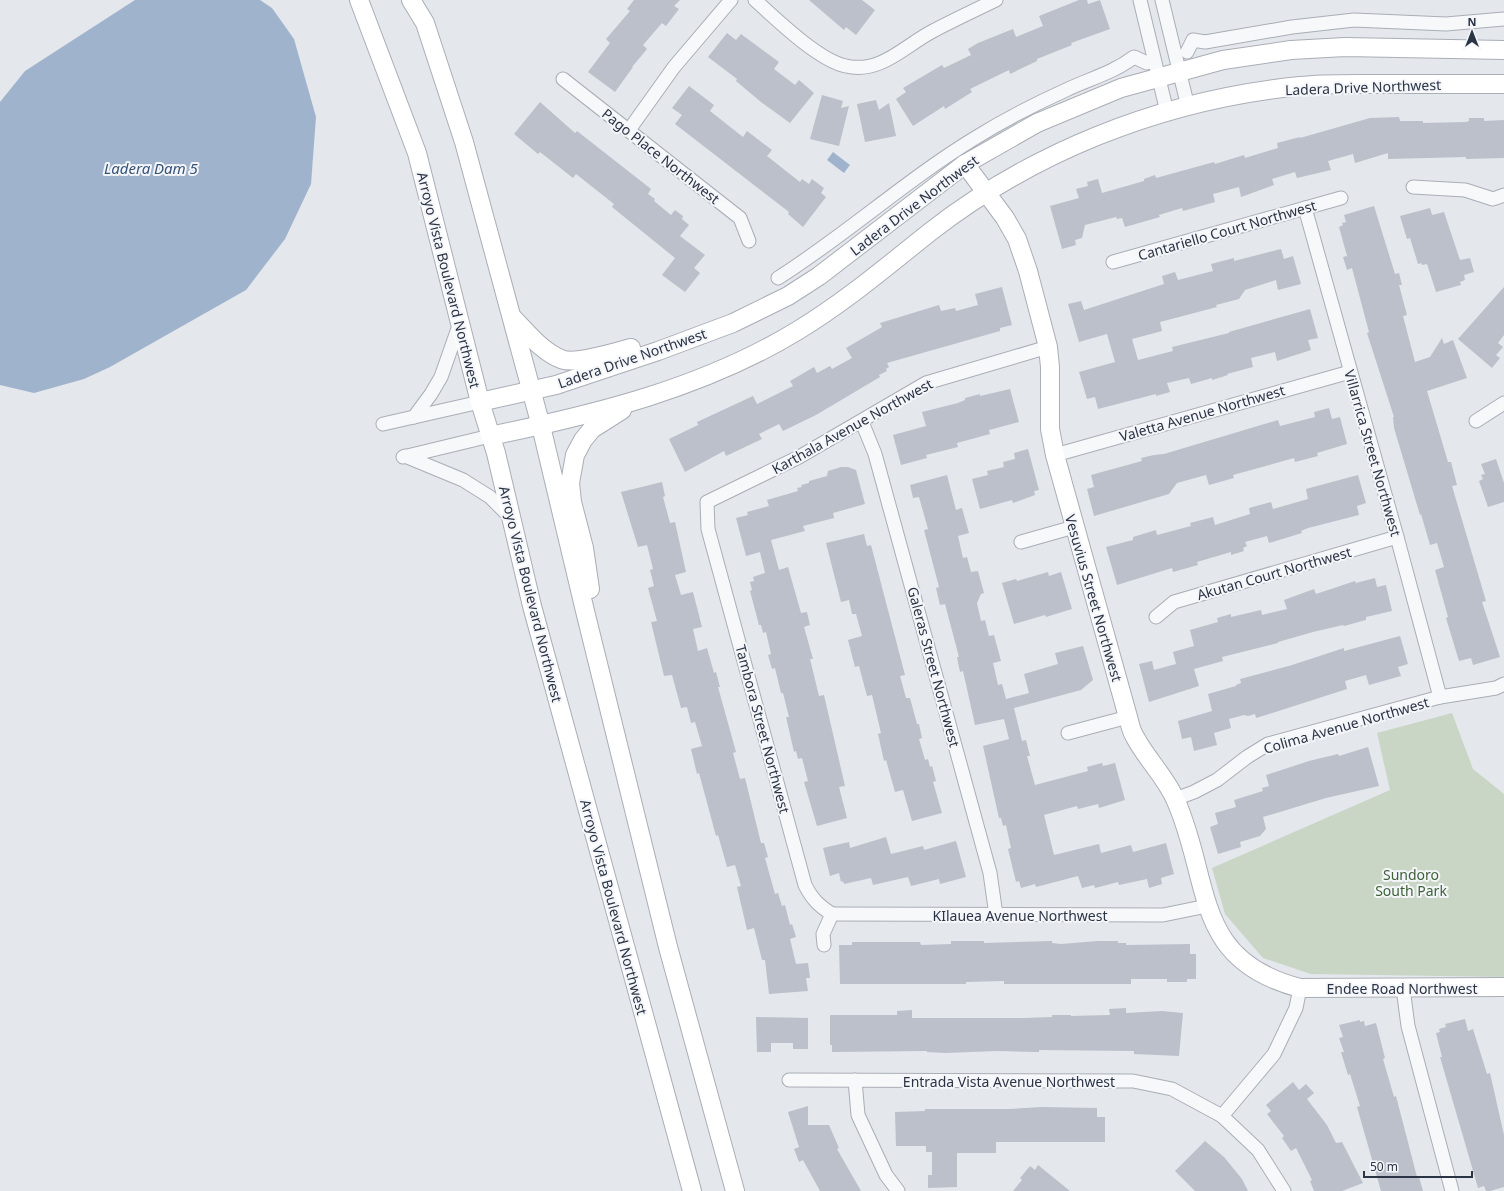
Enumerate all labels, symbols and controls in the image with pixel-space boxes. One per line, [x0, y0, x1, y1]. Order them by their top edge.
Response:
north arrow [1452, 12, 1492, 52]
text: N [1468, 14, 1476, 29]
street label: Ladera Drive Northwest [1285, 75, 1441, 99]
street label: Pago Place Northwest [598, 104, 724, 208]
street label: Ladera Drive Northwest [846, 150, 982, 260]
water label: Ladera Dam 5 [104, 158, 199, 178]
street label: Arroyo Vista Boulevard Northwest [413, 170, 485, 390]
street label: Cantariello Court Northwest [1136, 195, 1318, 265]
street label: Ladera Drive Northwest [555, 324, 709, 392]
street label: Villarrica Street Northwest [1340, 367, 1406, 539]
street label: Karthala Avenue Northwest [768, 374, 936, 478]
street label: Valetta Avenue Northwest [1117, 380, 1287, 446]
street label: Arroyo Vista Boulevard Northwest [495, 484, 567, 704]
street label: Vesuvius Street Northwest [1061, 512, 1127, 684]
street label: Akutan Court Northwest [1194, 542, 1354, 604]
street label: Galeras Street Northwest [903, 585, 965, 749]
street label: Tambora Street Northwest [731, 643, 795, 815]
street label: Colima Avenue Northwest [1261, 692, 1431, 758]
street label: Arroyo Vista Boulevard Northwest [576, 797, 652, 1017]
park label: Sundoro South Park [1375, 865, 1447, 900]
street label: KIlauea Avenue Northwest [933, 906, 1107, 925]
street label: Endee Road Northwest [1326, 979, 1478, 998]
street label: Entrada Vista Avenue Northwest [903, 1072, 1115, 1091]
scale bar [1364, 1153, 1472, 1179]
text: 50 m [1370, 1158, 1398, 1175]

